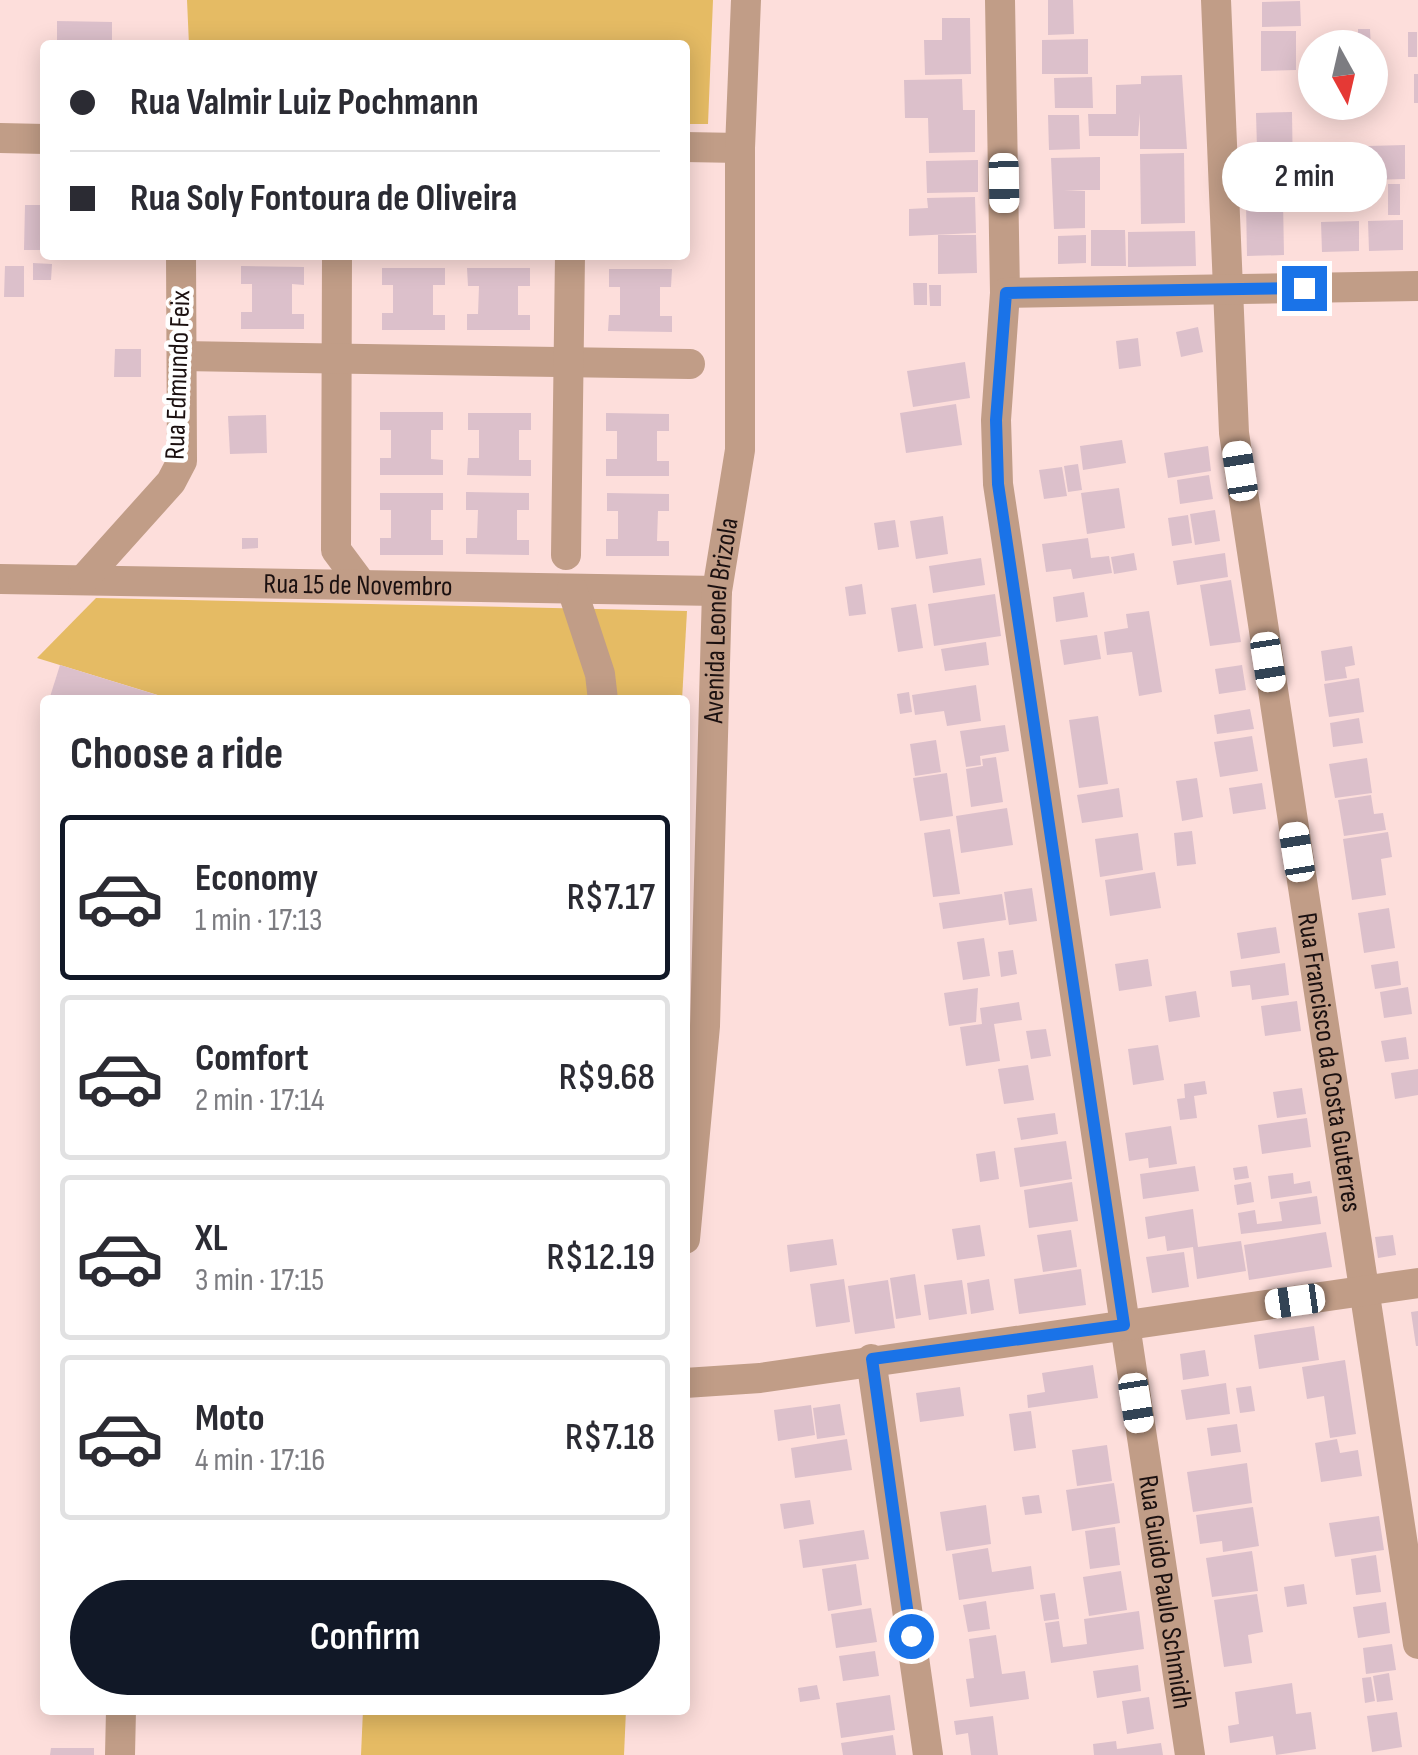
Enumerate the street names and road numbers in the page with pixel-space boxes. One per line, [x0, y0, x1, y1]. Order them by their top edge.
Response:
street label: Rua Edmundo Feix [159, 289, 197, 460]
street label: Avenida Leonel Brizola [697, 515, 745, 725]
street label: Rua 15 de Novembro [263, 567, 453, 603]
street label: Rua Francisco da Costa Guterres [1291, 910, 1369, 1214]
street label: Rua Guido Paulo Schmidh [1131, 1473, 1199, 1711]

